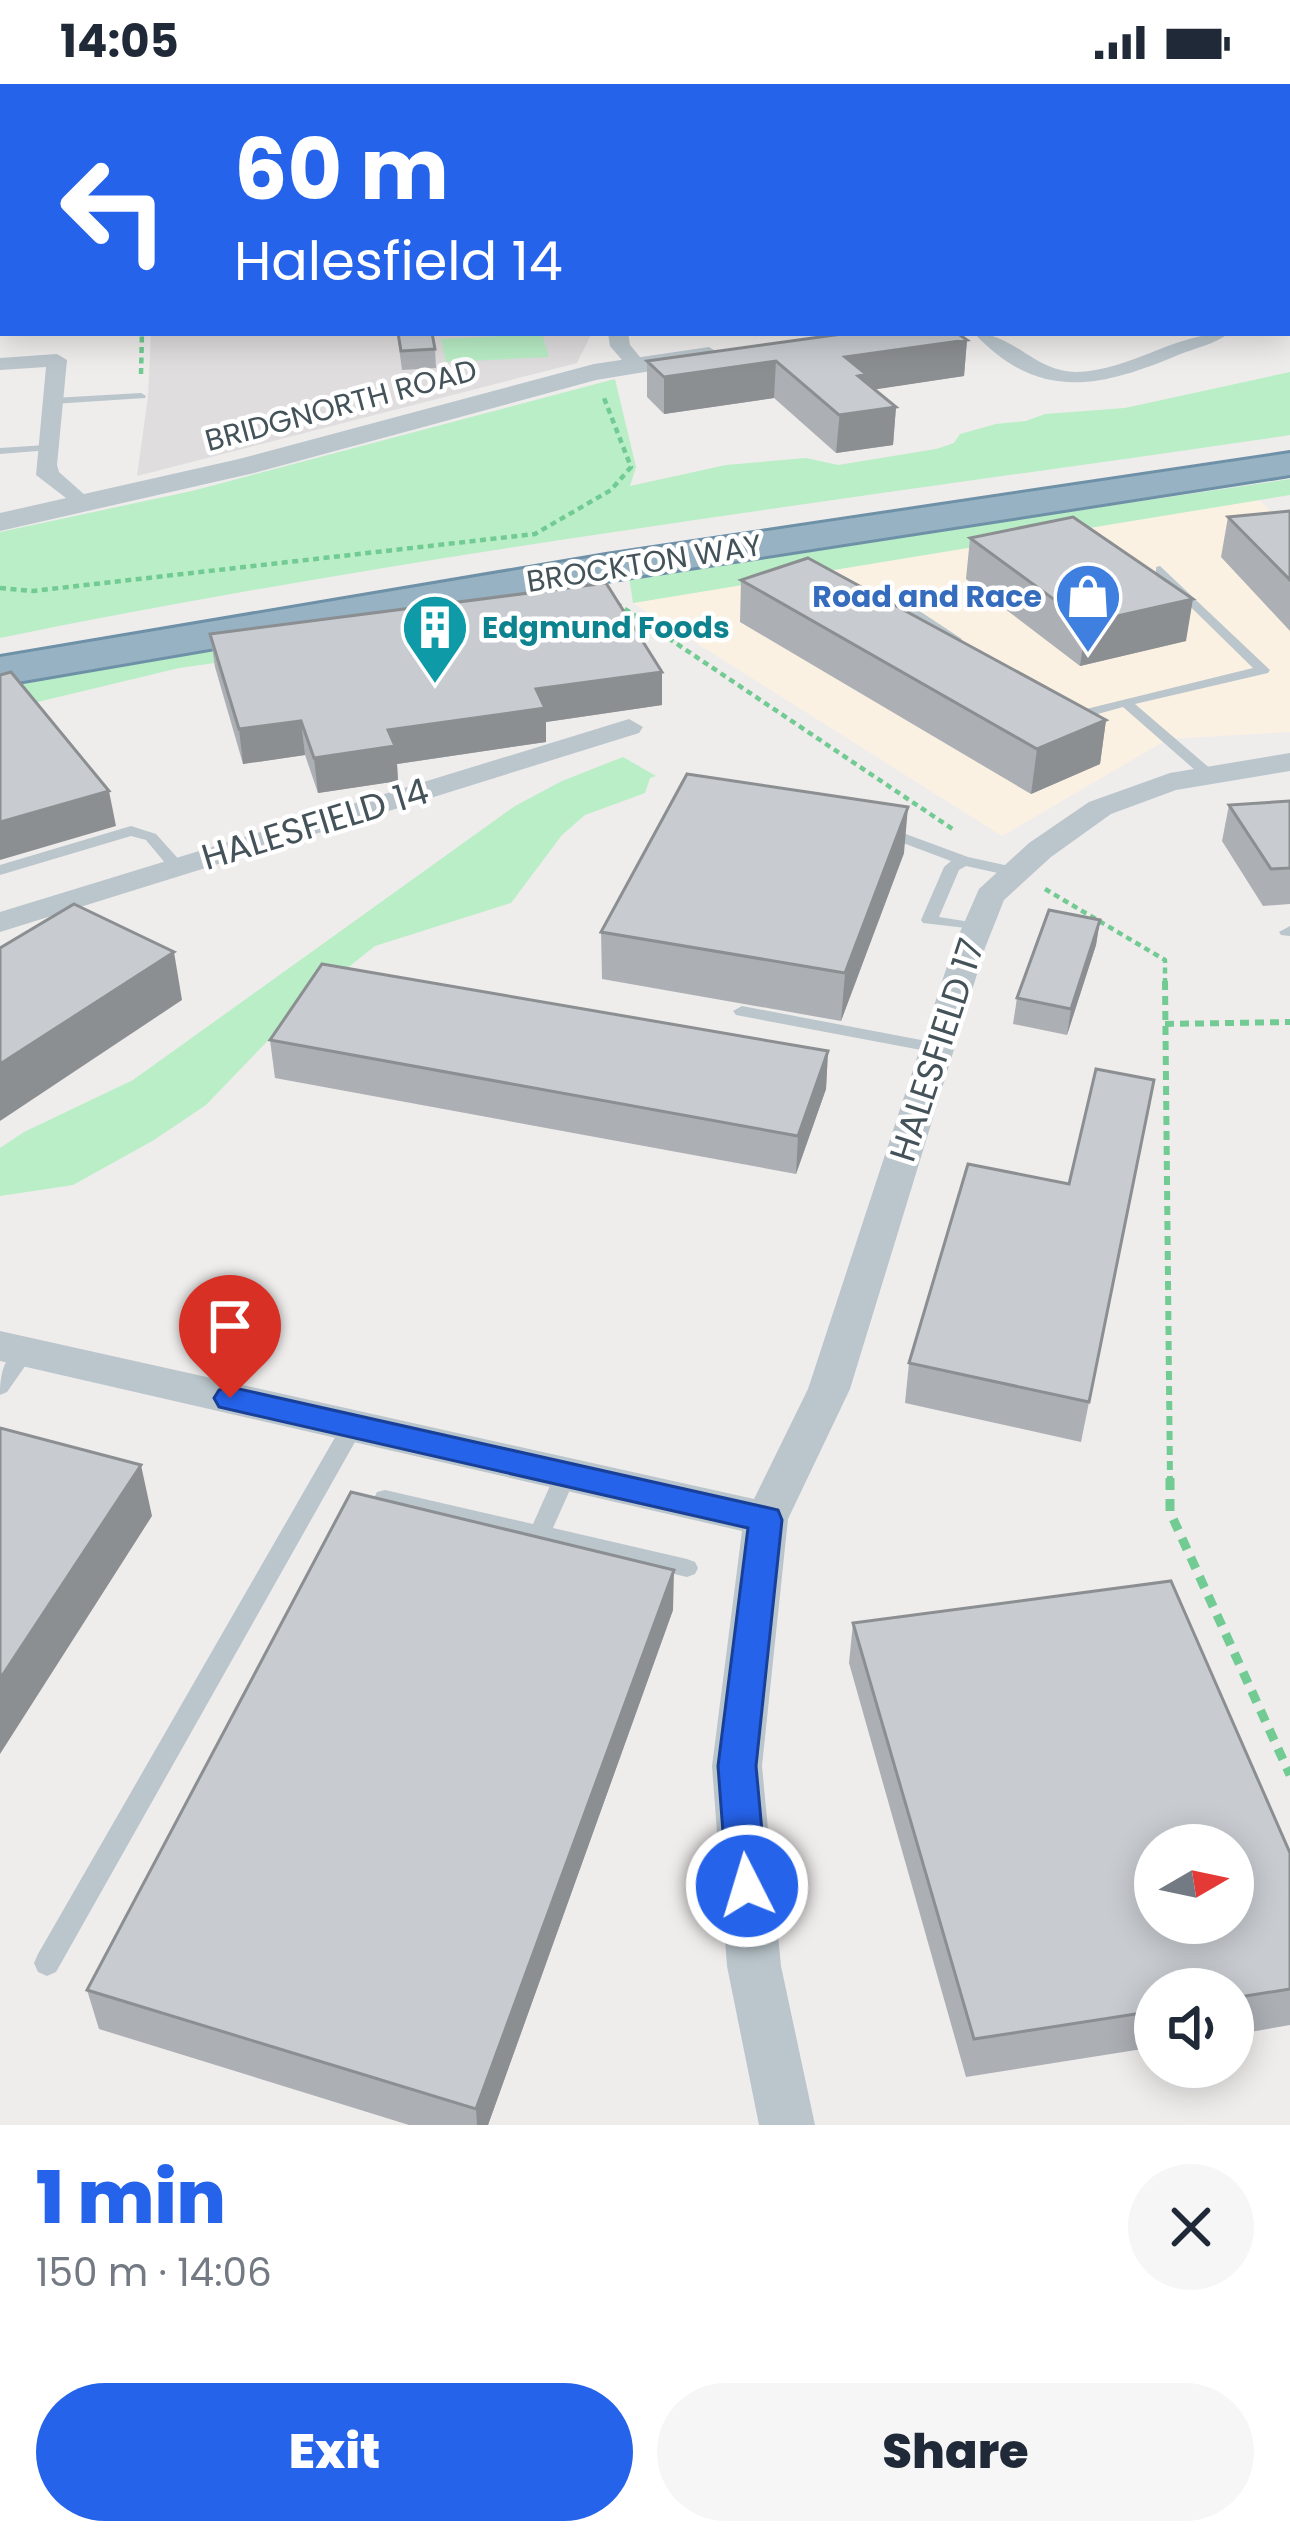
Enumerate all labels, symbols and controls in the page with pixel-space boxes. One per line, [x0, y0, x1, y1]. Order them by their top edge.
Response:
text: 14:05 [60, 10, 179, 73]
text: 60 m [234, 111, 449, 228]
icon: left [36, 132, 192, 288]
text: Halesfield 14 [234, 223, 563, 299]
street label: BRIDGNORTH ROAD [200, 348, 482, 462]
street label: BROCKTON WAY [523, 523, 765, 603]
shop icon: Road and Race [1053, 561, 1123, 655]
place label: Road and Race [812, 575, 1042, 618]
building icon: Edgmund Foods [400, 592, 470, 686]
place label: Edgmund Foods [482, 606, 730, 649]
street label: HALESFIELD 14 [195, 765, 435, 883]
street label: HALESFIELD 17 [877, 932, 997, 1168]
pin [179, 1275, 281, 1398]
icon: arrive [197, 1293, 263, 1359]
position arrow [684, 1823, 810, 1949]
north arrow [1134, 1824, 1254, 1944]
map controls [1134, 1824, 1254, 2088]
button: sound [1134, 1968, 1254, 2088]
text: 1 min [36, 2147, 226, 2248]
button: close [1128, 2164, 1254, 2290]
text: 150 m · 14:06 [36, 2245, 272, 2300]
button: Exit [36, 2383, 633, 2521]
button: Share [657, 2383, 1254, 2521]

